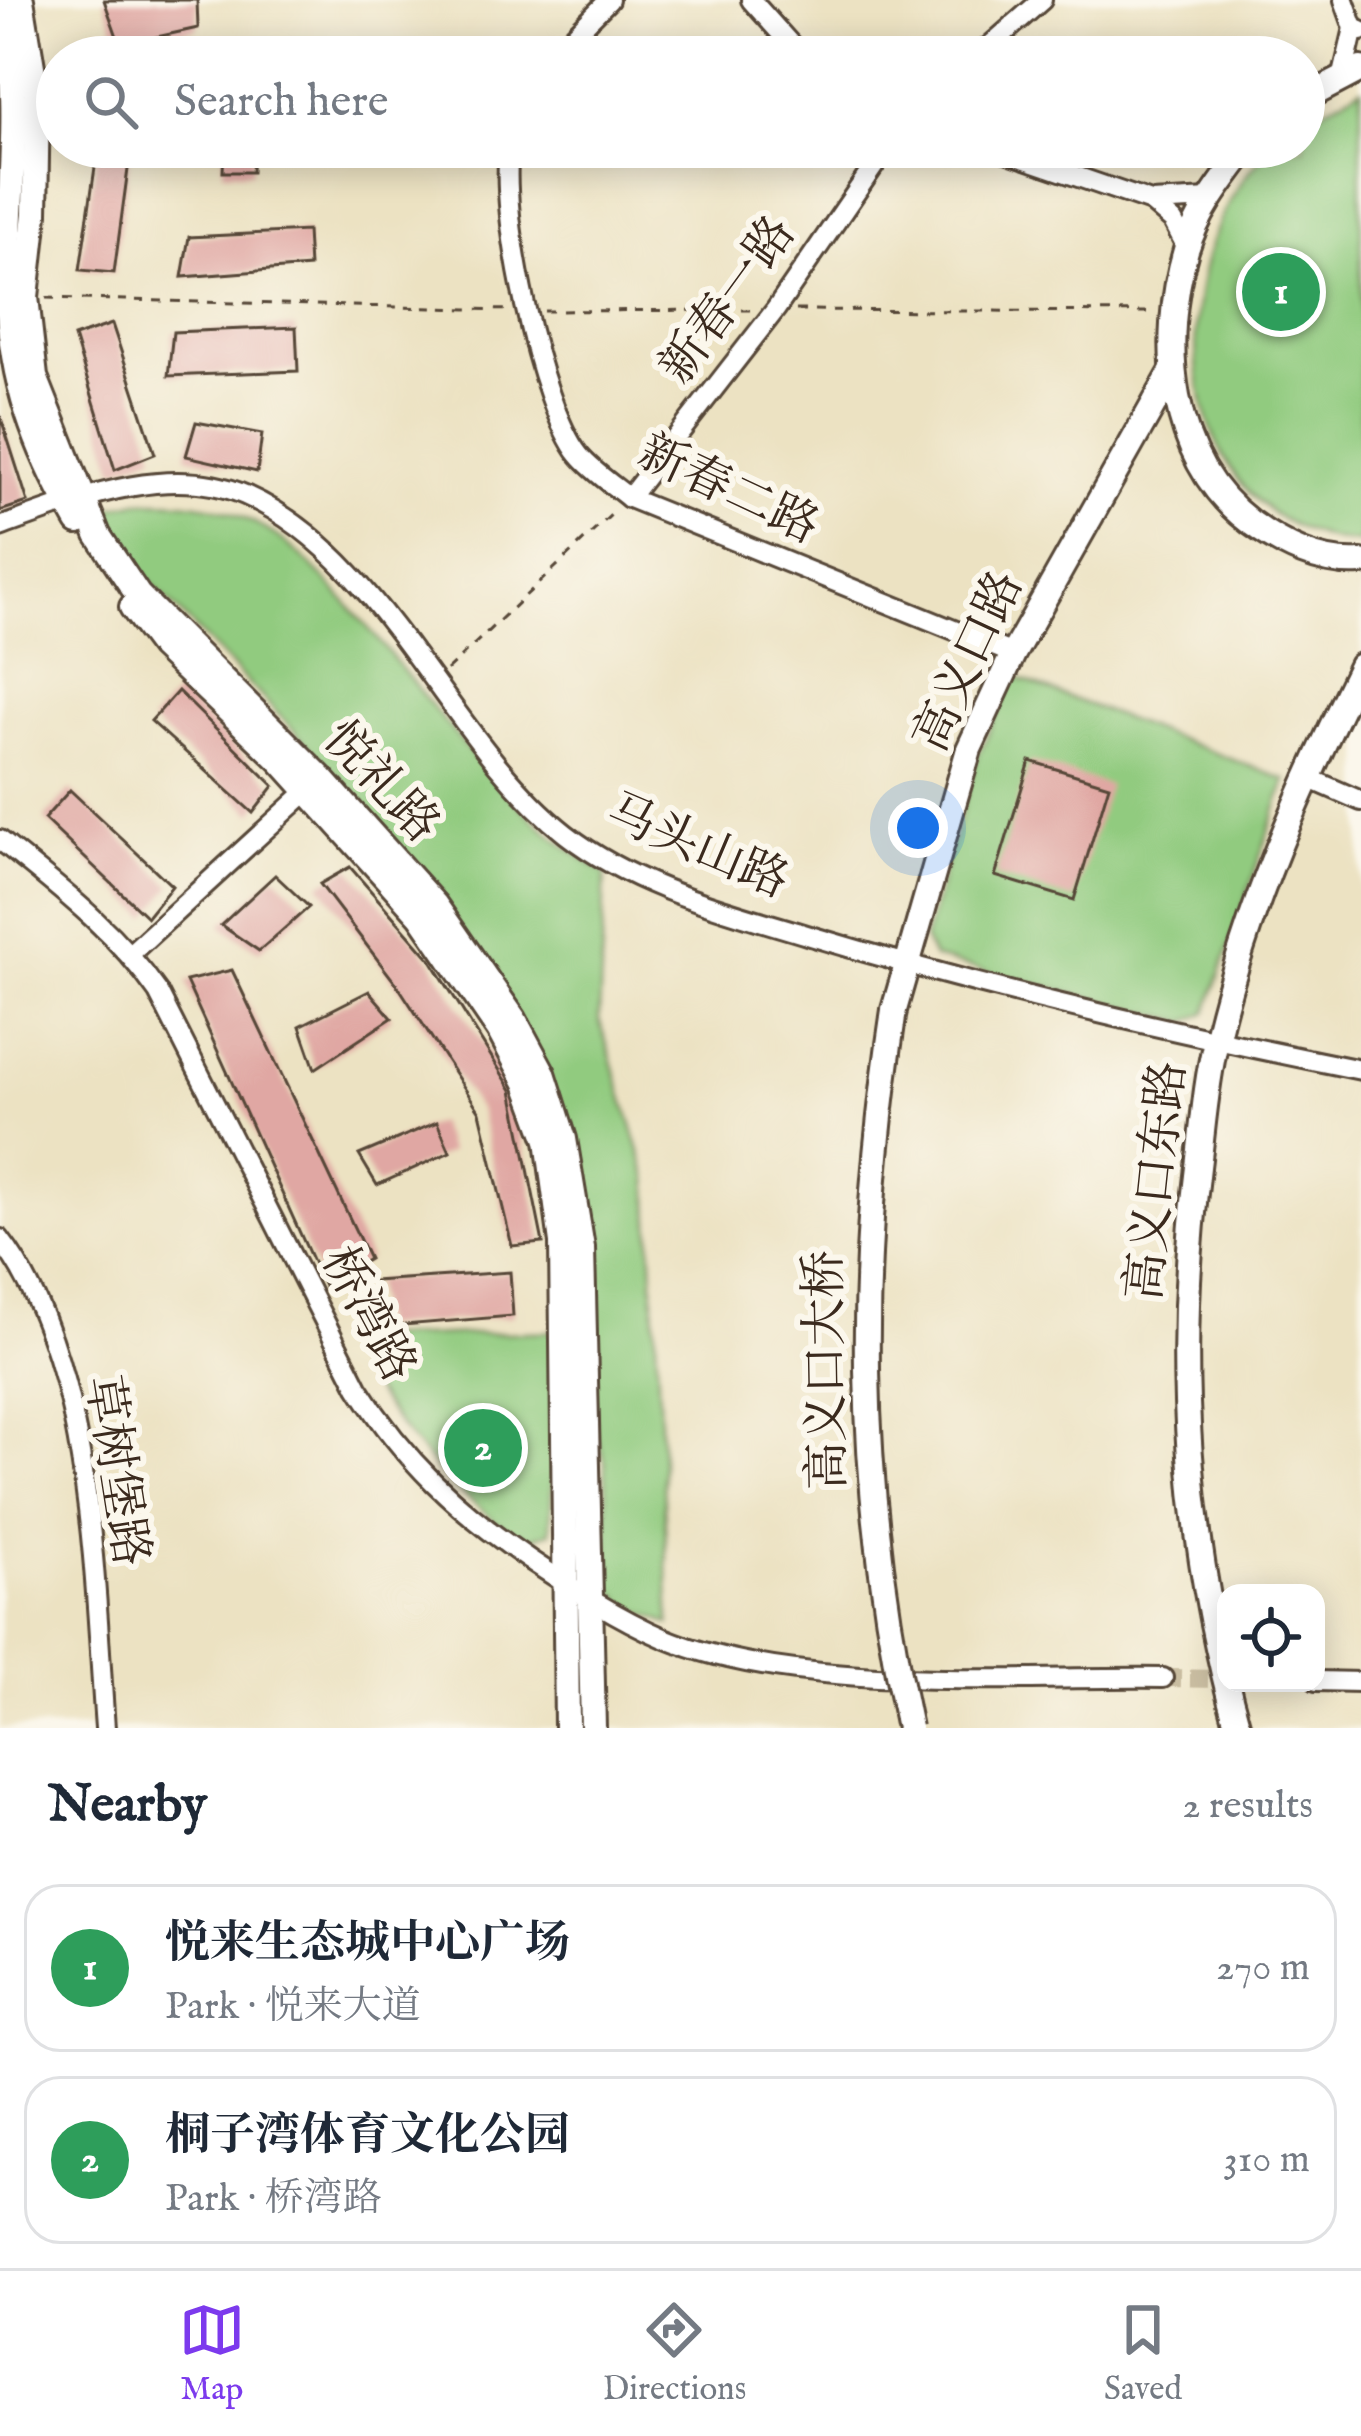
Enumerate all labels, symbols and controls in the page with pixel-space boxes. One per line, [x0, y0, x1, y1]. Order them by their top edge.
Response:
search box [36, 36, 1325, 168]
icon: search [78, 69, 144, 135]
text: Search here [174, 74, 388, 131]
street label: 新春一路 [648, 206, 810, 396]
pin: 1 [1242, 247, 1320, 337]
street label: 新春二路 [628, 423, 828, 559]
street label: 高义口路 [902, 562, 1038, 762]
street label: 悦礼路 [309, 710, 451, 856]
street label: 马头山路 [597, 783, 797, 913]
your location [888, 798, 948, 858]
street label: 高义口东路 [1116, 1059, 1200, 1303]
street label: 桥湾路 [307, 1237, 427, 1393]
street label: 高义口大桥 [796, 1249, 860, 1491]
street label: 草树堡路 [70, 1371, 160, 1571]
pin: 2 [444, 1403, 522, 1493]
map controls [1217, 1584, 1325, 1692]
button: locate [1217, 1584, 1325, 1692]
text: Nearby [48, 1774, 207, 1839]
text: 2 results [1182, 1782, 1313, 1831]
text: 悦来生态城中心广场 [165, 1916, 570, 1973]
text: 1 [83, 1944, 97, 1993]
text: 270 m [1216, 1944, 1310, 1993]
text: Park · 悦来大道 [165, 1983, 421, 2032]
text: 桐子湾体育文化公园 [165, 2108, 570, 2165]
text: 2 [81, 2136, 99, 2185]
text: 310 m [1223, 2136, 1310, 2185]
text: Park · 桥湾路 [165, 2175, 382, 2224]
tab: Map [179, 2297, 245, 2411]
tab: Directions [603, 2297, 746, 2411]
tab: Saved [1104, 2297, 1182, 2411]

